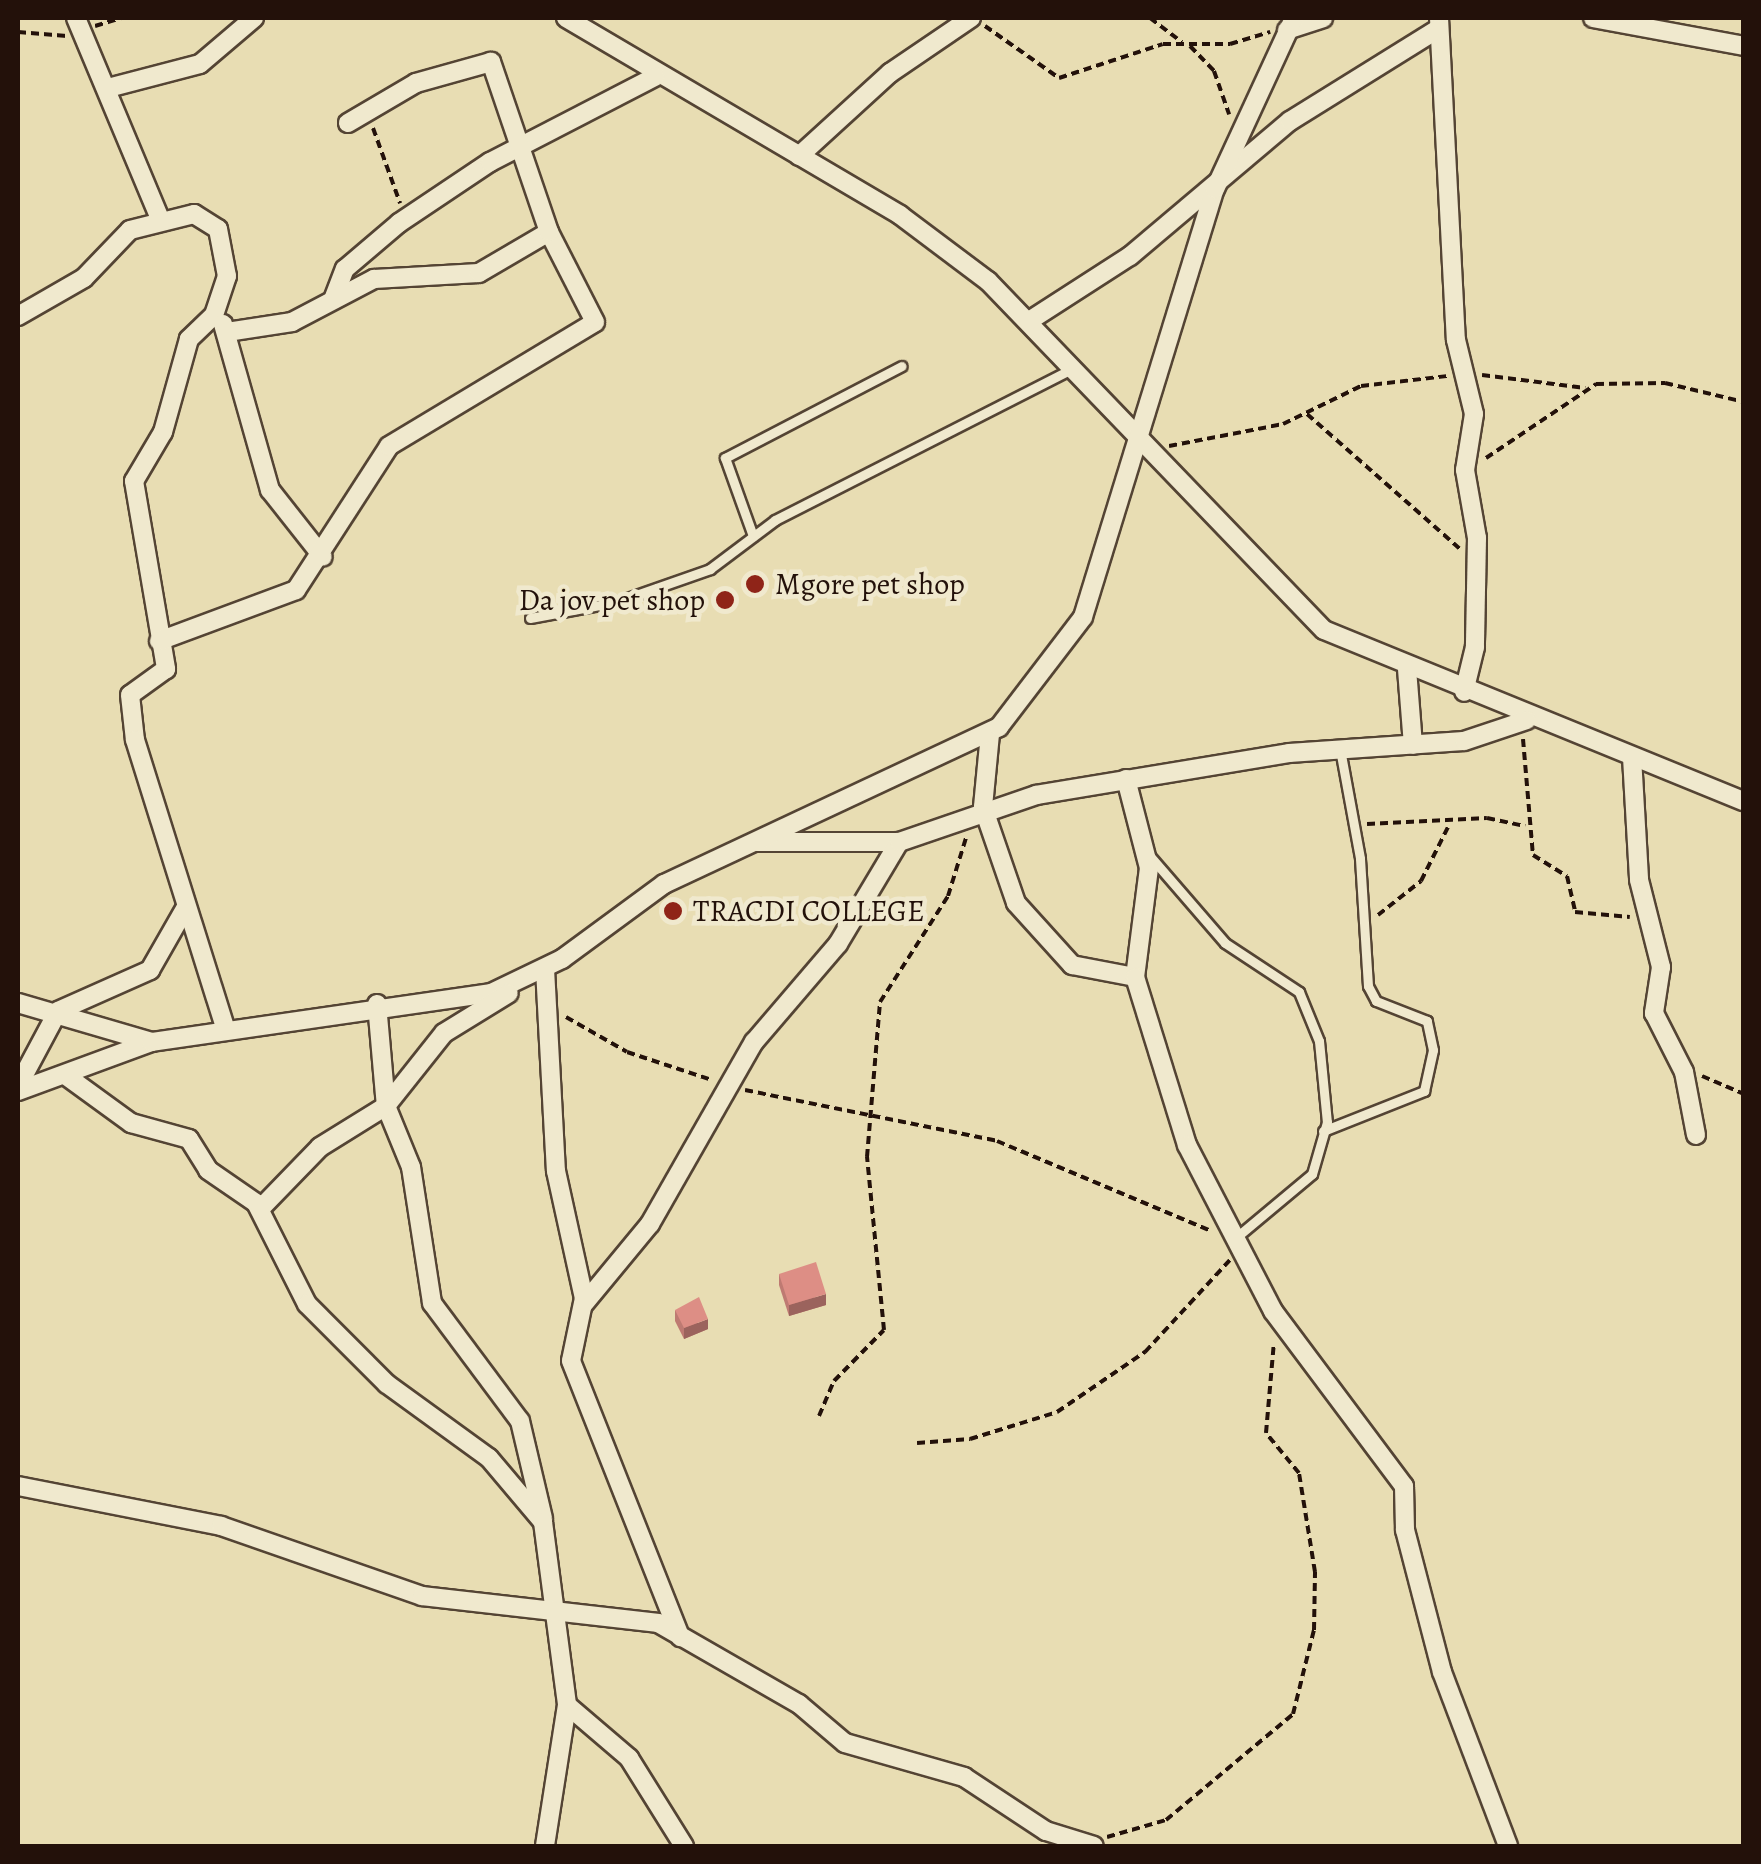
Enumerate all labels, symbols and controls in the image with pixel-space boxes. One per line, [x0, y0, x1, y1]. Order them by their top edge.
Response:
place label: Mgore pet shop [775, 566, 965, 602]
marker: Mgore pet shop [744, 573, 766, 595]
place label: Da jov pet shop [519, 582, 705, 618]
marker: Da jov pet shop [714, 589, 736, 611]
place label: TRACDI COLLEGE [693, 893, 925, 929]
marker: TRACDI COLLEGE [662, 900, 684, 922]

